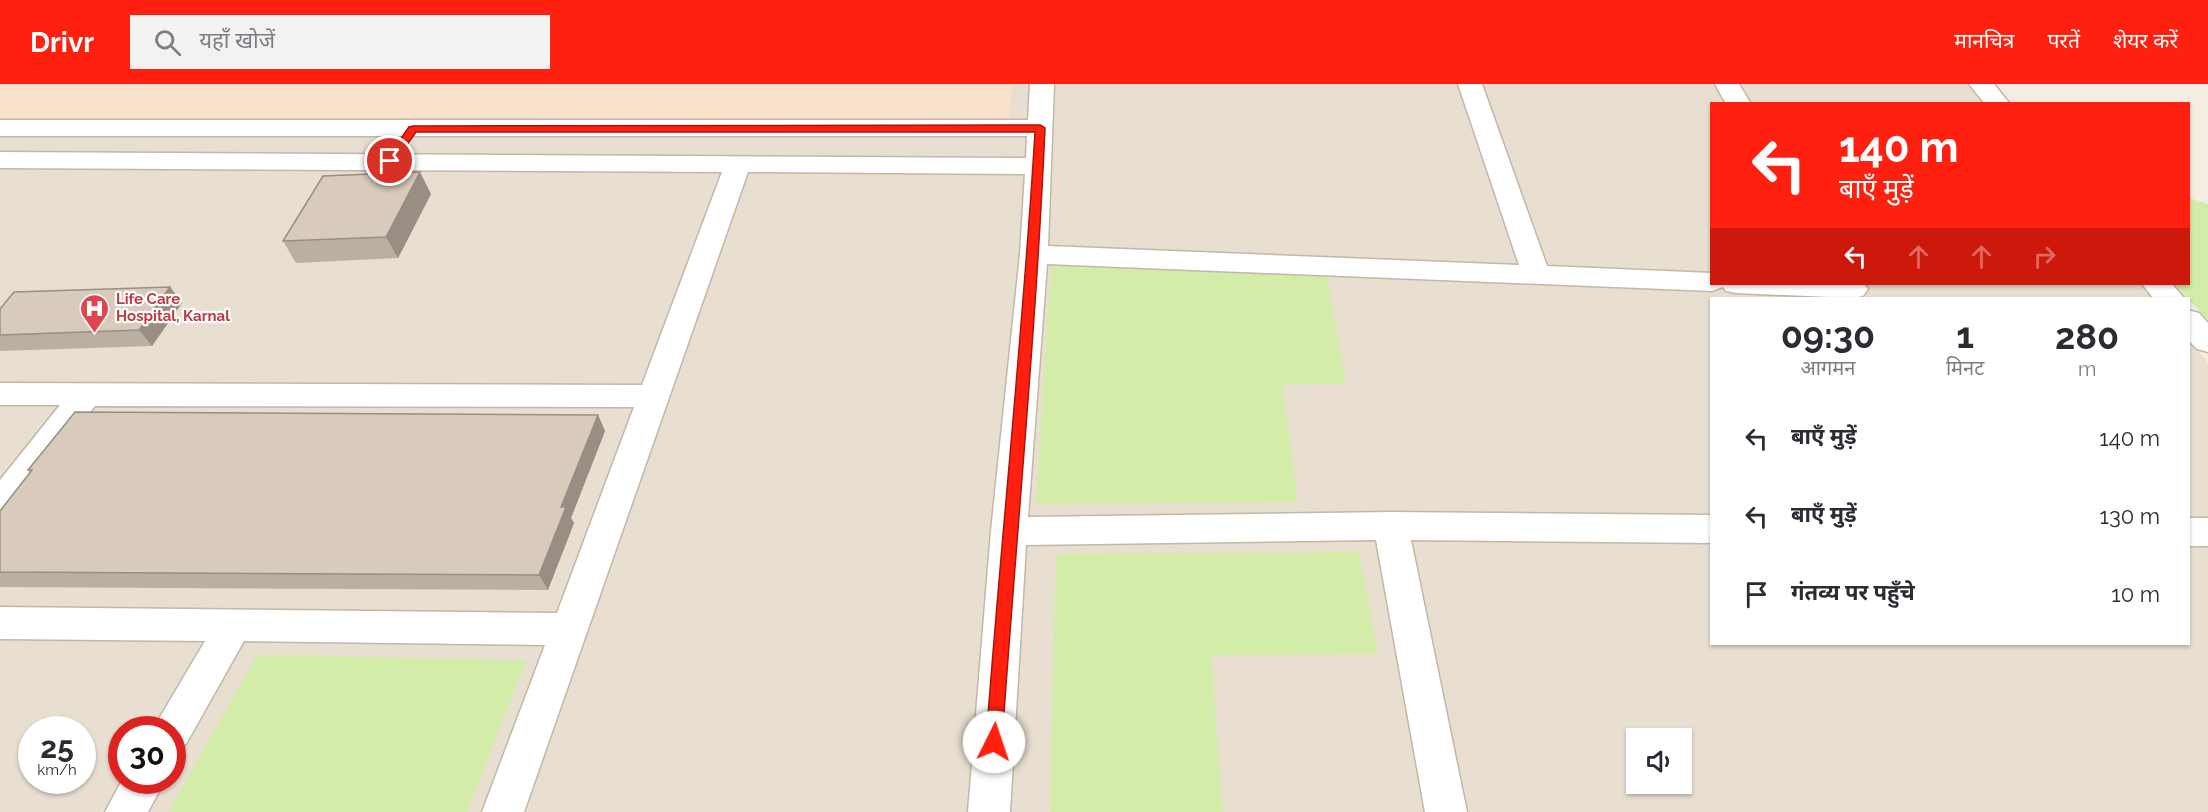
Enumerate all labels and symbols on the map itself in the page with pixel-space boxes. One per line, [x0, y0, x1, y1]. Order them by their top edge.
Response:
pin [364, 135, 415, 186]
place label: Life Care Hospital, Karnal [116, 290, 230, 325]
hospital icon: Life Care Hospital, Karnal [79, 292, 111, 334]
position arrow [962, 710, 1026, 774]
speed limit sign: 30 [108, 716, 186, 794]

